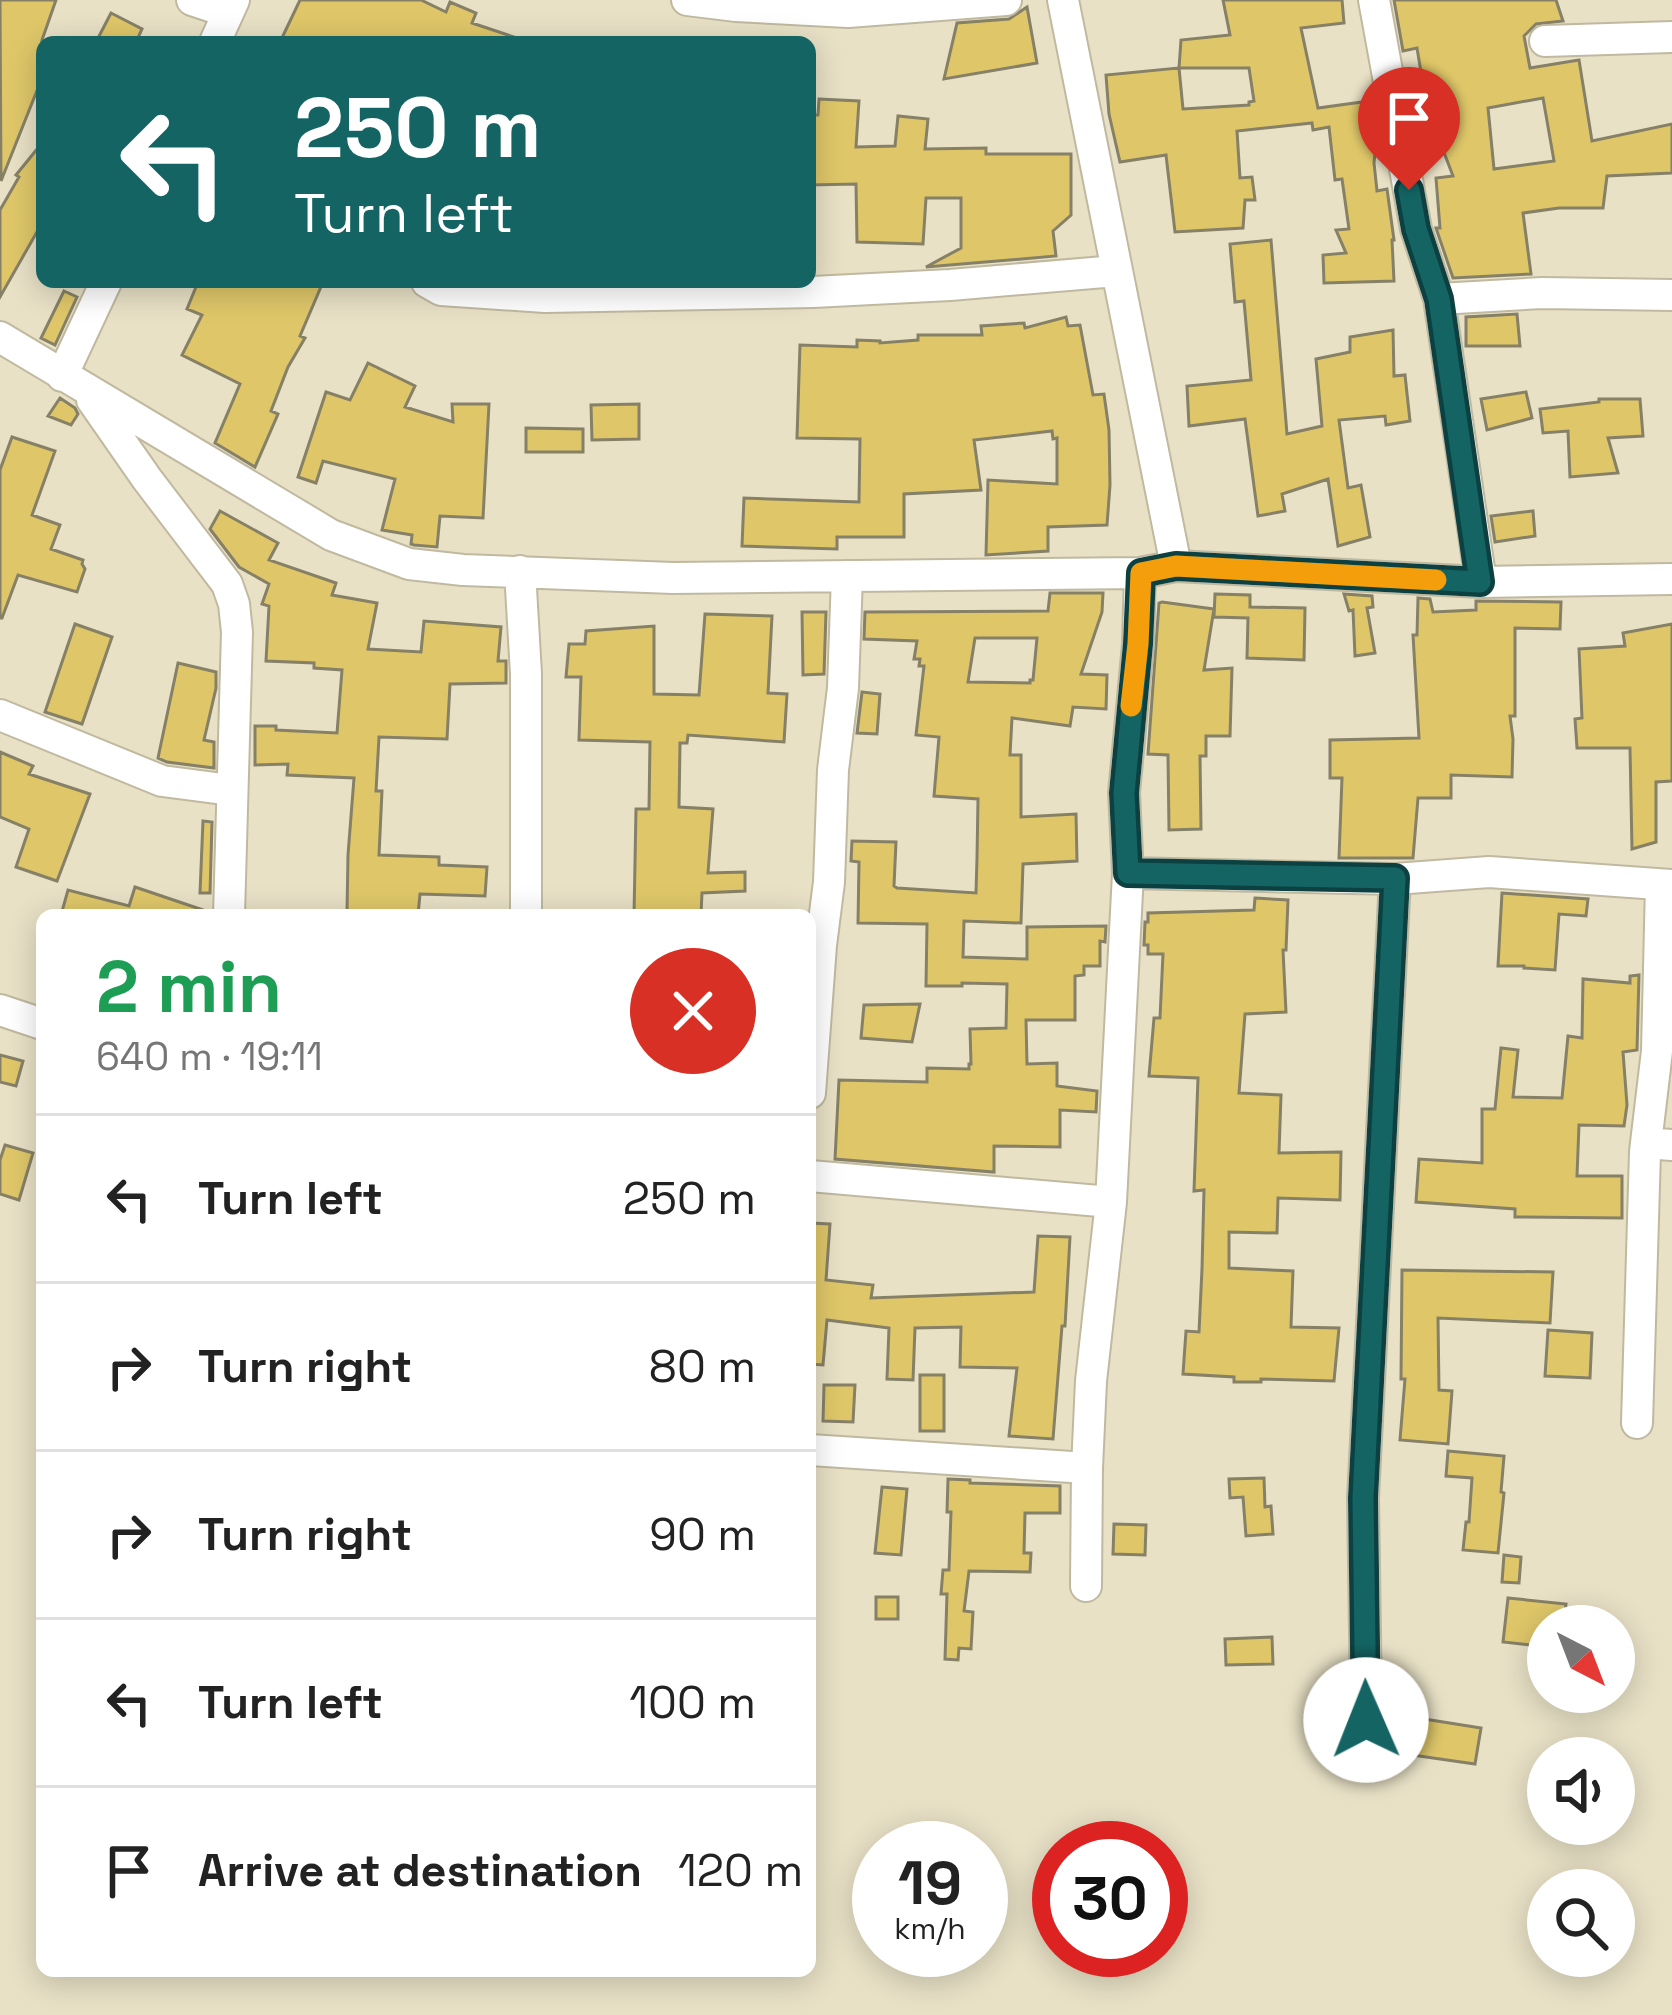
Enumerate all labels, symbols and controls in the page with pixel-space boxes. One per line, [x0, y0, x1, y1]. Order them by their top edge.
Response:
pin [1358, 67, 1460, 190]
text: 250 m [294, 74, 542, 182]
icon: left [96, 84, 252, 240]
icon: arrive [1376, 85, 1442, 151]
text: Turn left [294, 179, 514, 248]
text: 2 min [96, 941, 282, 1033]
button: close [630, 948, 756, 1074]
text: 640 m · 19:11 [96, 1032, 323, 1081]
icon: left [96, 1166, 162, 1232]
text: Turn left [198, 1170, 383, 1227]
text: 250 m [623, 1170, 756, 1227]
icon: right [96, 1334, 162, 1400]
text: Turn right [198, 1338, 412, 1395]
text: 80 m [649, 1338, 756, 1395]
icon: right [96, 1502, 162, 1568]
text: Turn right [198, 1506, 412, 1563]
text: 90 m [649, 1506, 756, 1563]
north arrow [1527, 1605, 1635, 1713]
map controls [1527, 1605, 1635, 1977]
position arrow [1303, 1657, 1429, 1783]
icon: left [96, 1670, 162, 1736]
text: Turn left [198, 1674, 383, 1731]
text: 100 m [629, 1674, 756, 1731]
button: sound [1527, 1737, 1635, 1845]
speed limit sign: 30 [1032, 1821, 1188, 1977]
icon: arrive [96, 1838, 162, 1904]
text: Arrive at destination [198, 1842, 642, 1899]
text: 120 m [678, 1842, 803, 1899]
text: 19 [898, 1845, 962, 1922]
button: search [1527, 1869, 1635, 1977]
text: km/h [894, 1909, 966, 1948]

